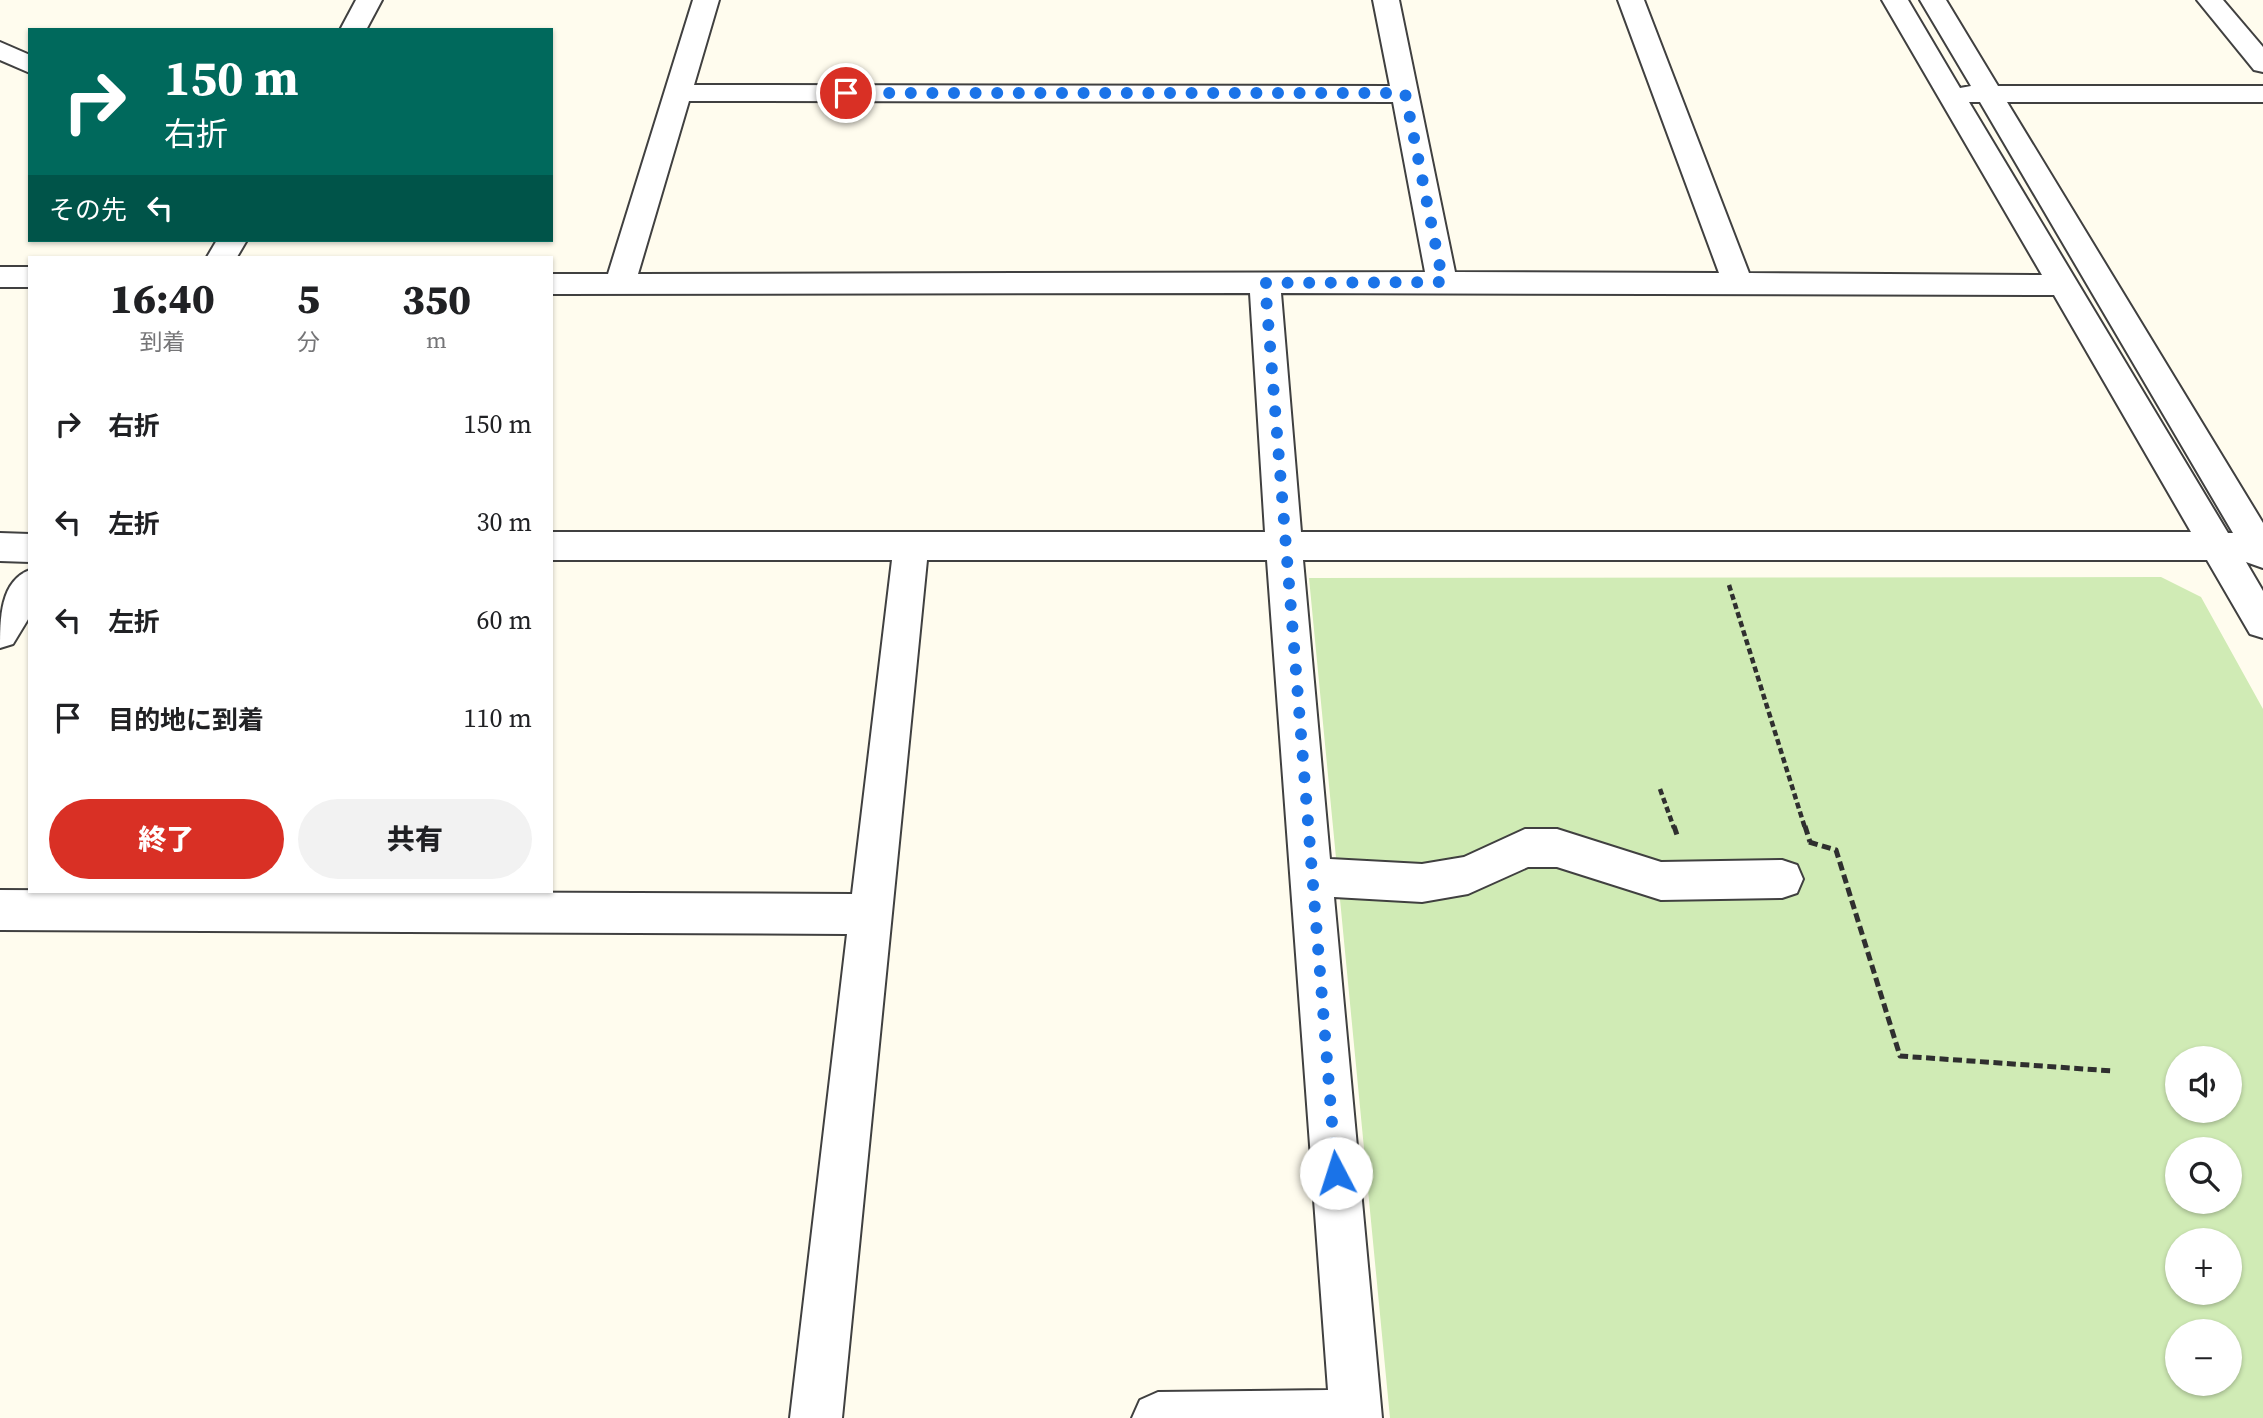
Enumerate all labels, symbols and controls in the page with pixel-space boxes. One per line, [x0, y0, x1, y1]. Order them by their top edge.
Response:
text: 150 m [164, 44, 299, 111]
icon: right [49, 56, 140, 147]
pin [816, 63, 876, 123]
icon: arrive [827, 74, 865, 112]
text: 右折 [164, 112, 228, 156]
icon: left [141, 189, 179, 227]
text: その先 [49, 192, 127, 228]
text: 16:40 [110, 269, 215, 327]
text: 5 [297, 269, 320, 327]
text: 350 [402, 270, 471, 328]
text: m [426, 324, 447, 356]
text: 到着 [139, 326, 185, 358]
text: 分 [297, 326, 320, 358]
icon: right [49, 405, 87, 443]
text: 150 m [464, 406, 532, 442]
text: 右折 [108, 408, 160, 444]
icon: left [49, 503, 87, 541]
text: 30 m [477, 504, 532, 540]
text: 左折 [108, 506, 160, 542]
icon: left [49, 601, 87, 639]
text: 60 m [477, 602, 532, 638]
text: 左折 [108, 604, 160, 640]
icon: arrive [49, 699, 87, 737]
text: 110 m [464, 700, 532, 736]
text: 目的地に到着 [108, 702, 264, 738]
button: 終了 [49, 799, 284, 879]
button: 共有 [298, 799, 532, 879]
map controls [2165, 1046, 2242, 1396]
button: sound [2165, 1046, 2242, 1123]
position arrow [1299, 1136, 1373, 1210]
button: search [2165, 1137, 2242, 1214]
button: + [2165, 1228, 2242, 1305]
button: − [2165, 1319, 2242, 1396]

